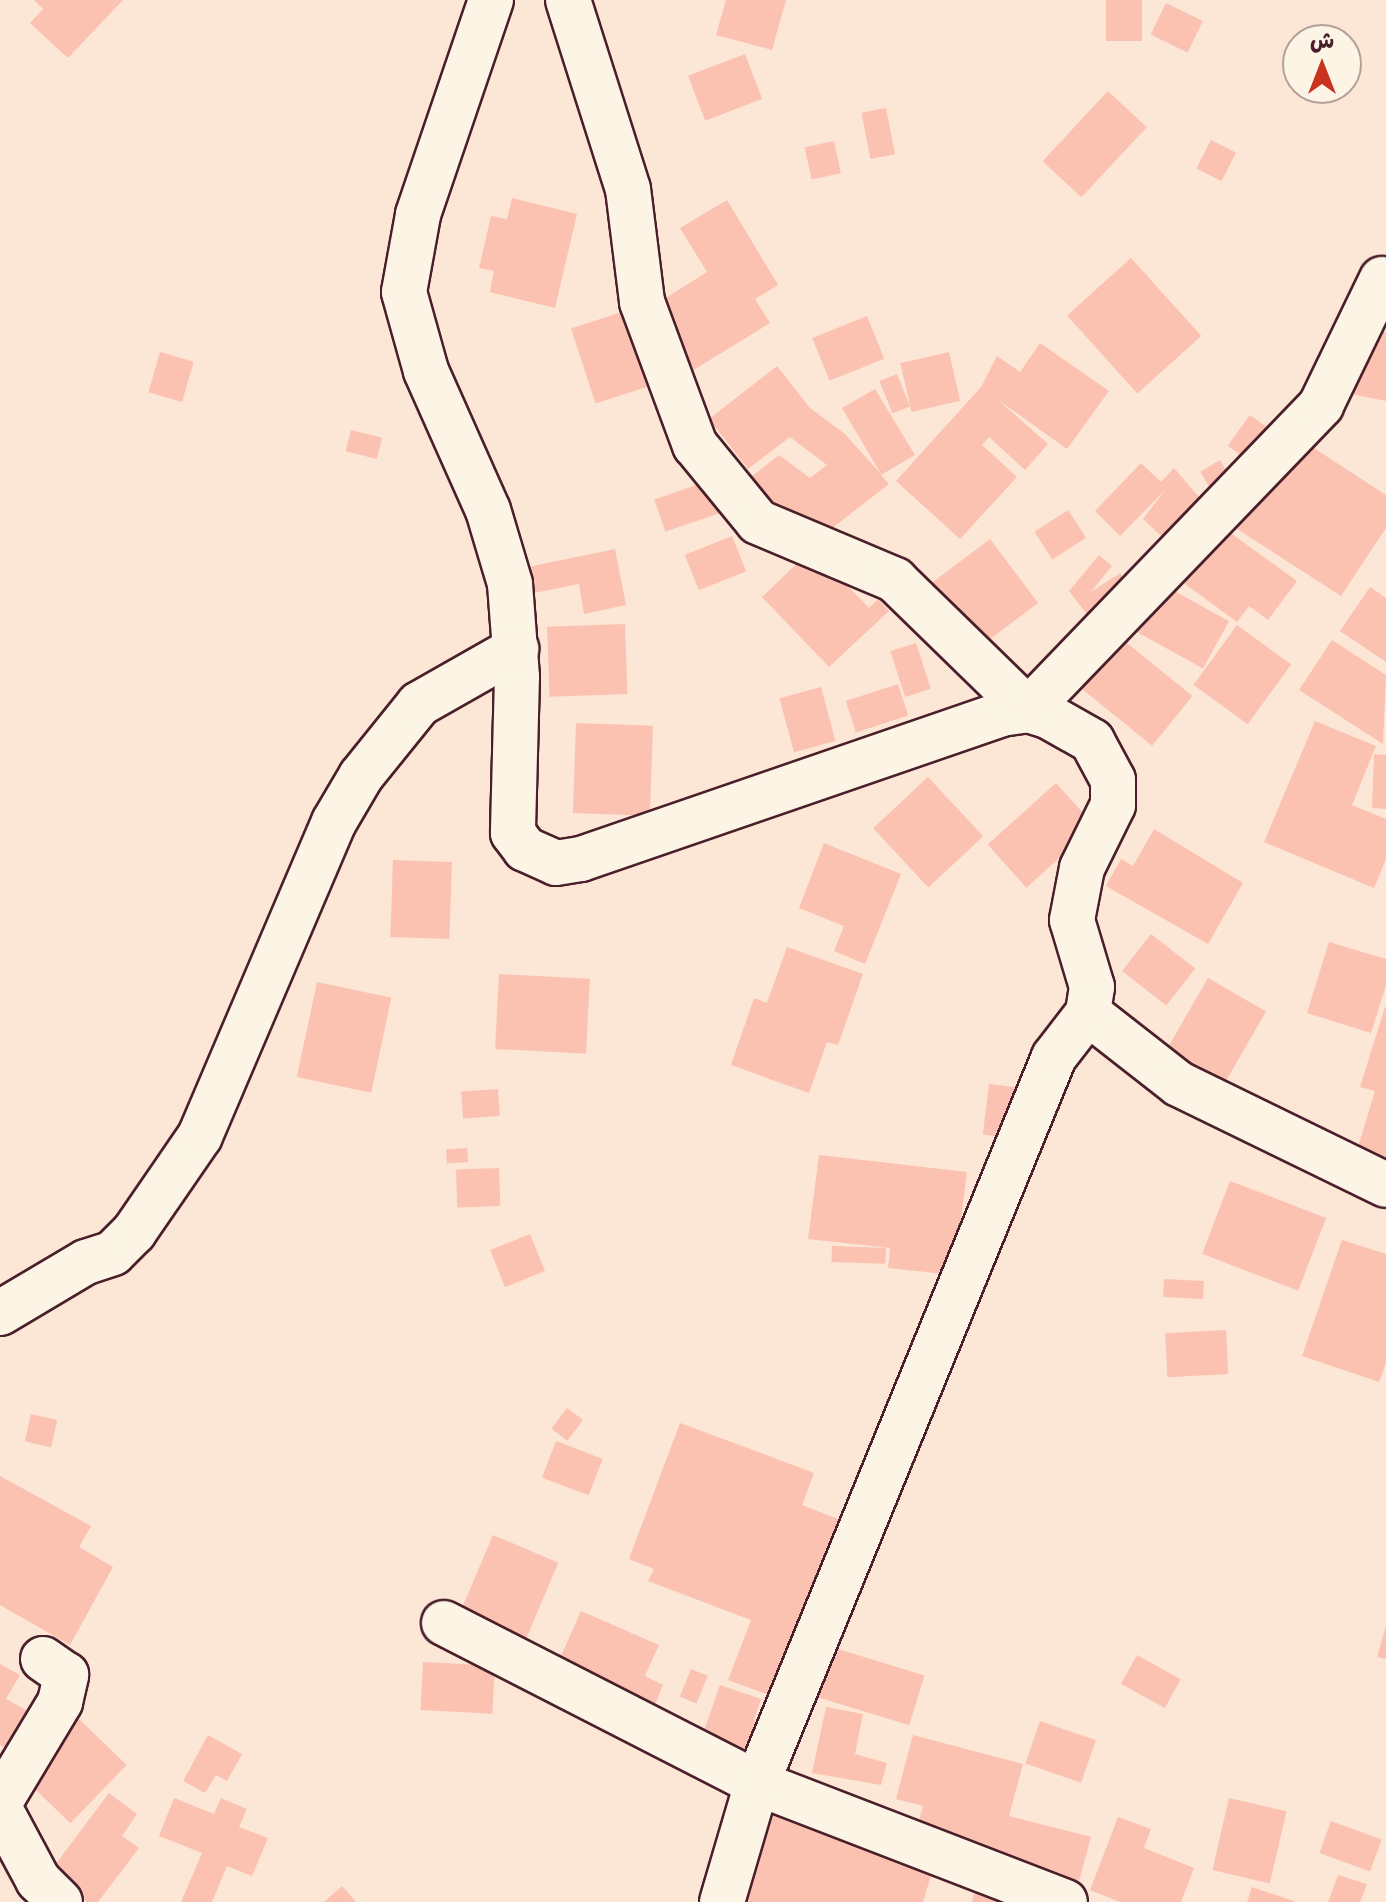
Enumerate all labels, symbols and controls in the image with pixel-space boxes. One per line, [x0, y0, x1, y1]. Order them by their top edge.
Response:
north arrow [1282, 24, 1362, 104]
text: ش [1310, 28, 1334, 55]

